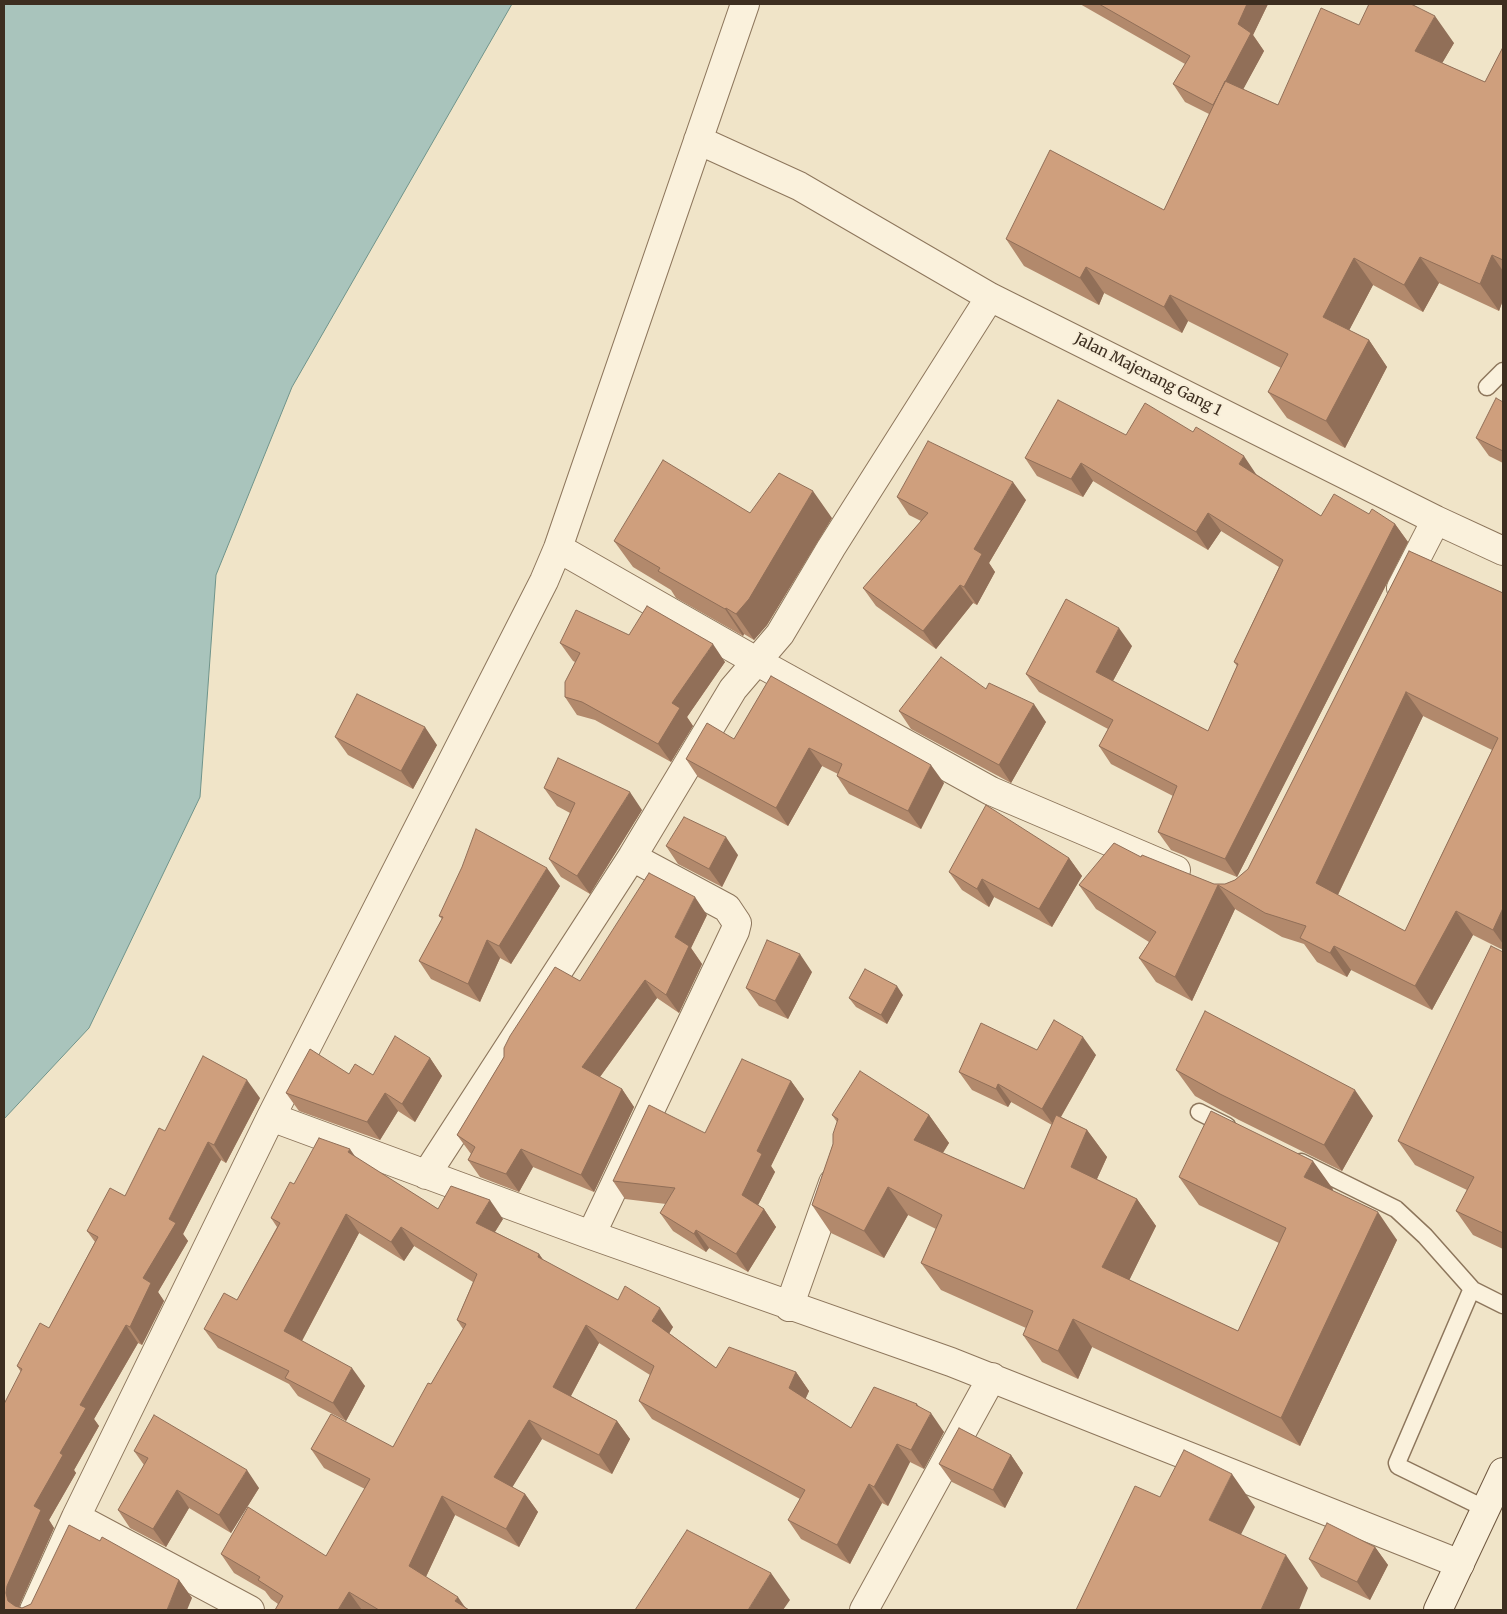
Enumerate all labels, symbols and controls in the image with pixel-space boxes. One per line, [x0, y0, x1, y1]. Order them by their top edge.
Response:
street label: Jalan Majenang Gang 1 [1071, 330, 1225, 420]

